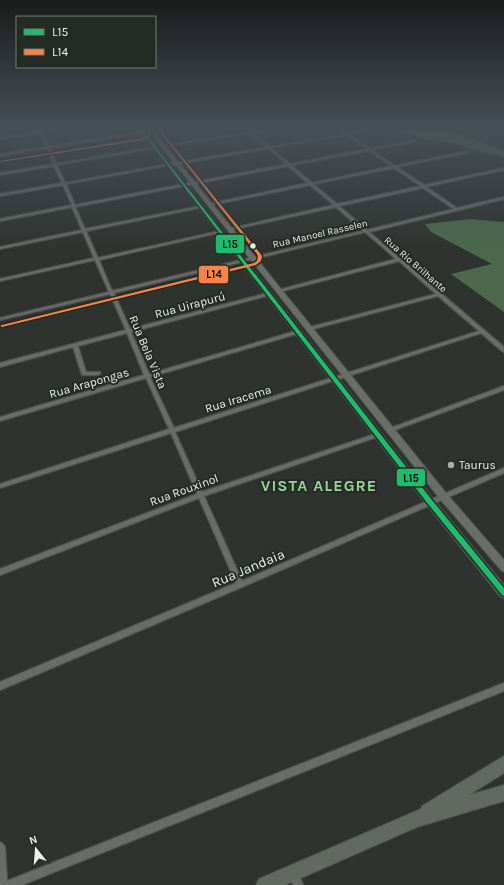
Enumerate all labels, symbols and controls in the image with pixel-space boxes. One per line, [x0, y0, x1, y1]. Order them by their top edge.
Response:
legend [16, 16, 156, 68]
text: L15 [52, 25, 69, 39]
text: L14 [52, 45, 69, 59]
street label: Rua Manoel Rasselen [272, 217, 369, 251]
line badge: L15 [215, 234, 245, 254]
street label: Rua Rio Brilhante [382, 234, 449, 295]
text: L15 [222, 238, 238, 251]
unlabelled marker [248, 241, 258, 251]
line badge: L14 [198, 265, 229, 284]
text: L14 [206, 268, 222, 281]
street label: Rua Uirapurú [153, 289, 227, 321]
street label: Rua Bela Vista [126, 313, 170, 391]
street label: Rua Arapongas [47, 365, 131, 401]
street label: Rua Iracema [203, 382, 273, 416]
place label: Taurus [459, 458, 496, 472]
marker: Taurus [446, 460, 456, 470]
line badge: L15 [396, 468, 426, 487]
street label: Rua Rouxinol [148, 471, 220, 509]
text: L15 [403, 472, 419, 485]
district label: VISTA ALEGRE [261, 476, 377, 495]
street label: Rua Jandaia [209, 545, 287, 591]
north arrow [16, 829, 56, 869]
text: N [28, 833, 39, 847]

